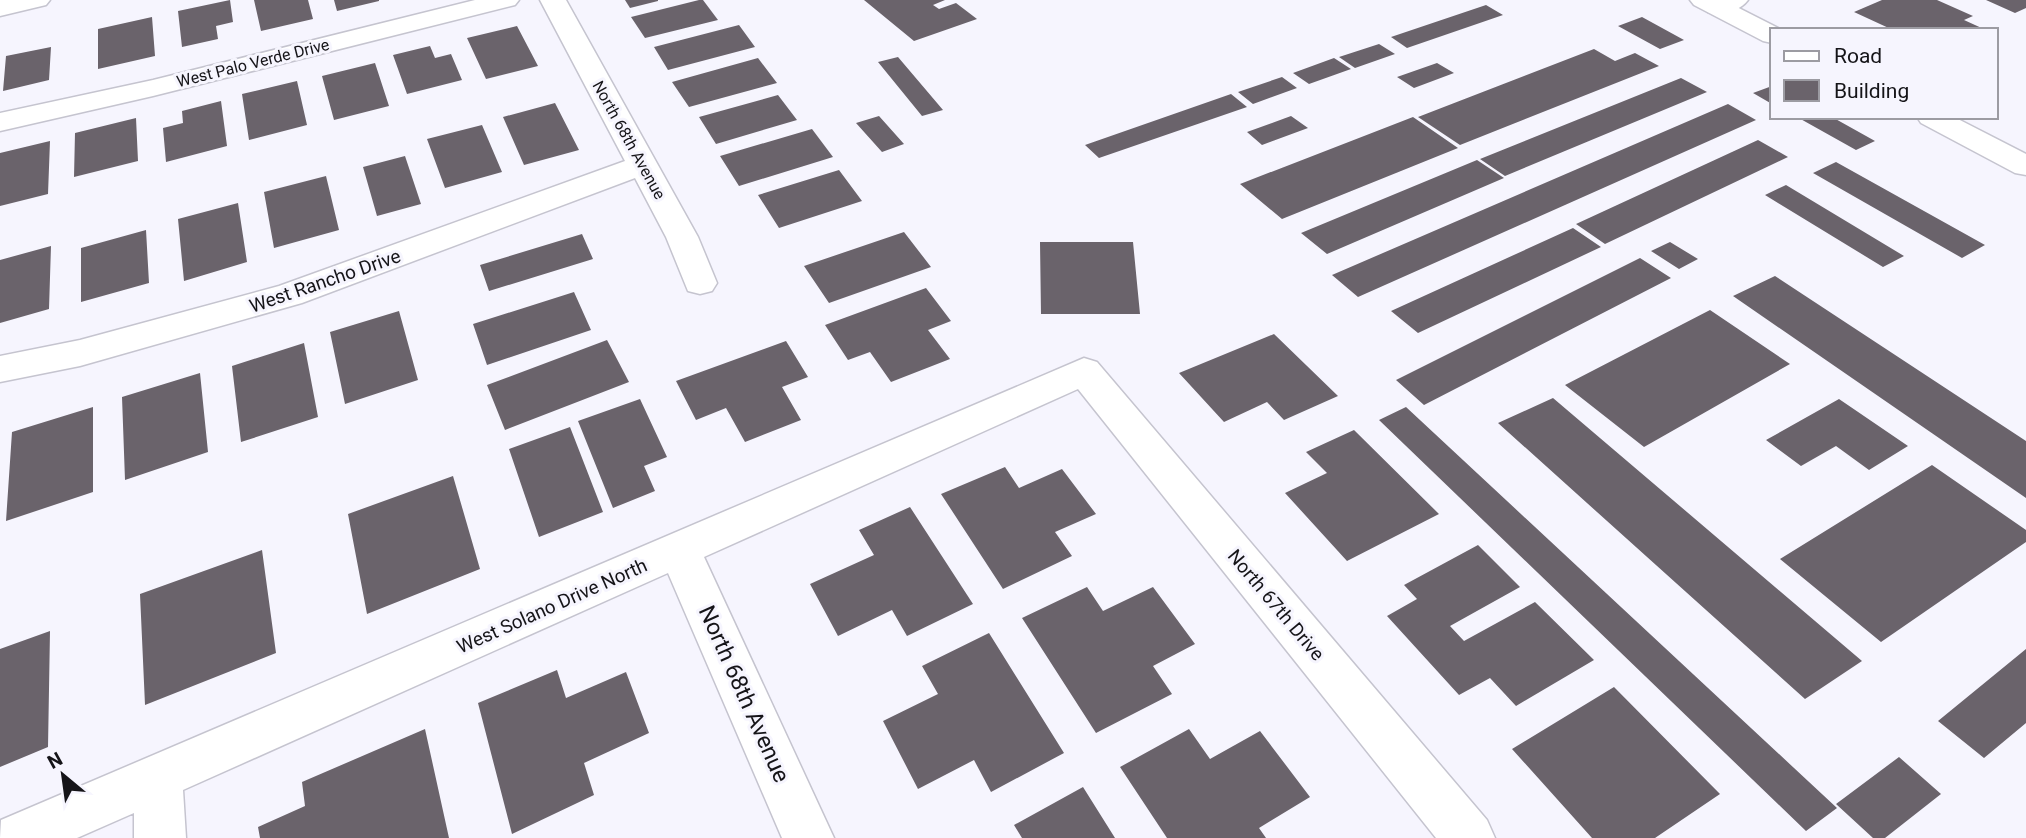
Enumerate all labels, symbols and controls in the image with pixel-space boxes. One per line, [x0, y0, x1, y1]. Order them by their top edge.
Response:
legend [1770, 28, 1998, 119]
street label: West Palo Verde Drive [175, 35, 331, 91]
text: Road [1834, 44, 1882, 68]
street label: North 68th Avenue [589, 77, 669, 203]
text: Building [1834, 79, 1909, 103]
street label: West Rancho Drive [246, 244, 404, 318]
street label: North 67th Drive [1223, 545, 1329, 665]
street label: West Solano Drive North [453, 554, 651, 658]
street label: North 68th Avenue [693, 601, 795, 787]
north arrow [28, 740, 98, 810]
text: N [44, 747, 66, 774]

